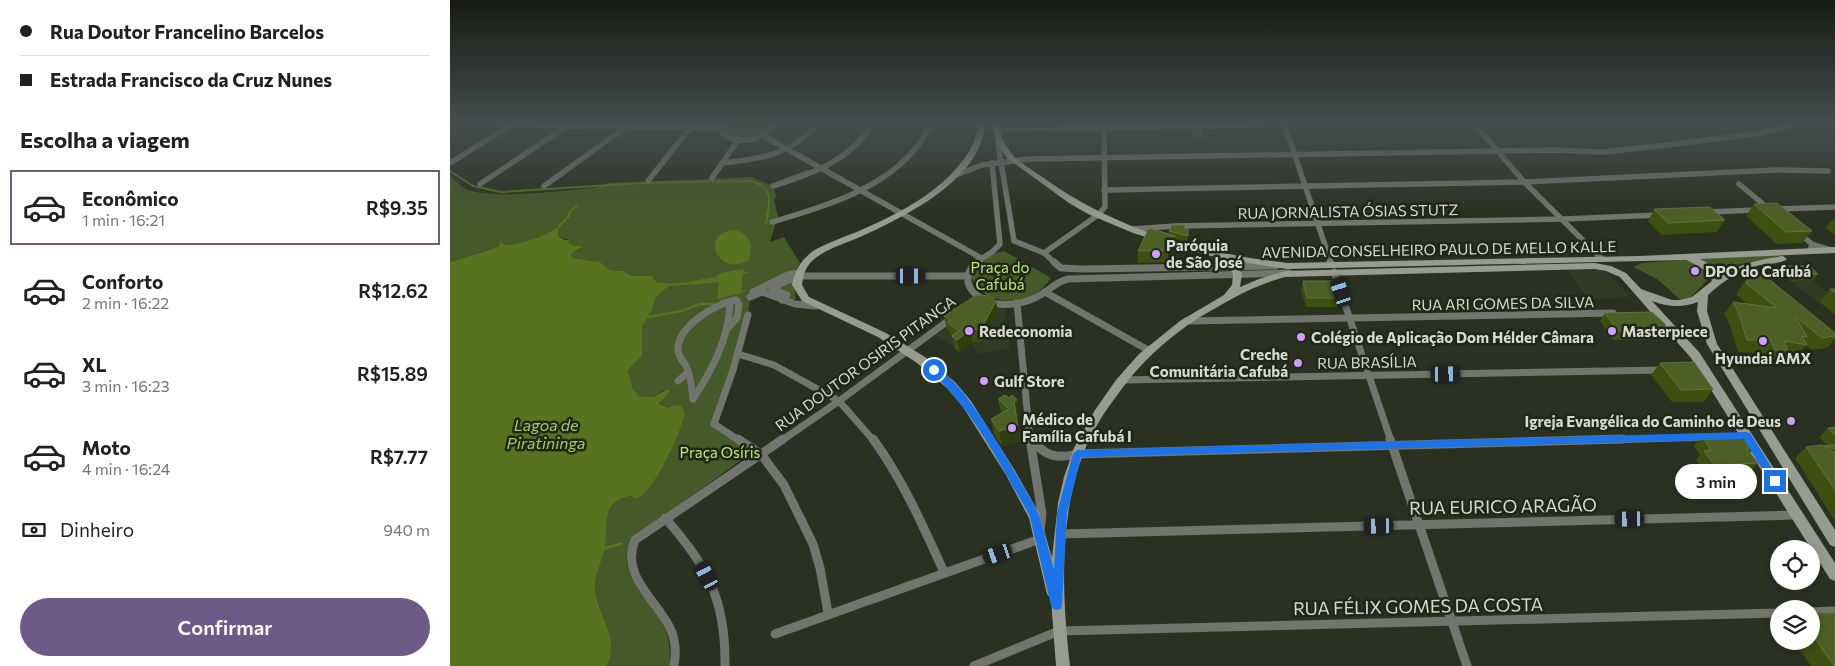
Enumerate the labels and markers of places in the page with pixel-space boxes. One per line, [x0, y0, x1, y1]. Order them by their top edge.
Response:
place label: Paróquia de São José [1166, 236, 1243, 271]
marker: Paróquia de São José [1150, 248, 1162, 260]
place label: DPO do Cafubá [1705, 262, 1811, 280]
marker: DPO do Cafubá [1689, 265, 1701, 277]
place label: Redeconomia [979, 322, 1073, 340]
place label: Masterpiece [1622, 322, 1708, 340]
marker: Redeconomia [963, 325, 975, 337]
marker: Masterpiece [1606, 325, 1618, 337]
place label: Colégio de Aplicação Dom Hélder Câmara [1311, 328, 1594, 346]
marker: Colégio de Aplicação Dom Hélder Câmara [1295, 331, 1307, 343]
marker: Hyundai AMX [1757, 335, 1769, 347]
place label: Creche Comunitária Cafubá [1149, 345, 1288, 380]
place label: Hyundai AMX [1715, 349, 1812, 367]
marker: Creche Comunitária Cafubá [1292, 357, 1304, 369]
place label: Gulf Store [994, 372, 1065, 390]
marker: Gulf Store [978, 375, 990, 387]
place label: Médico de Família Cafubá I [1022, 410, 1132, 445]
place label: Igreja Evangélica do Caminho de Deus [1525, 412, 1781, 430]
marker: Igreja Evangélica do Caminho de Deus [1785, 415, 1797, 427]
marker: Médico de Família Cafubá I [1006, 422, 1018, 434]

